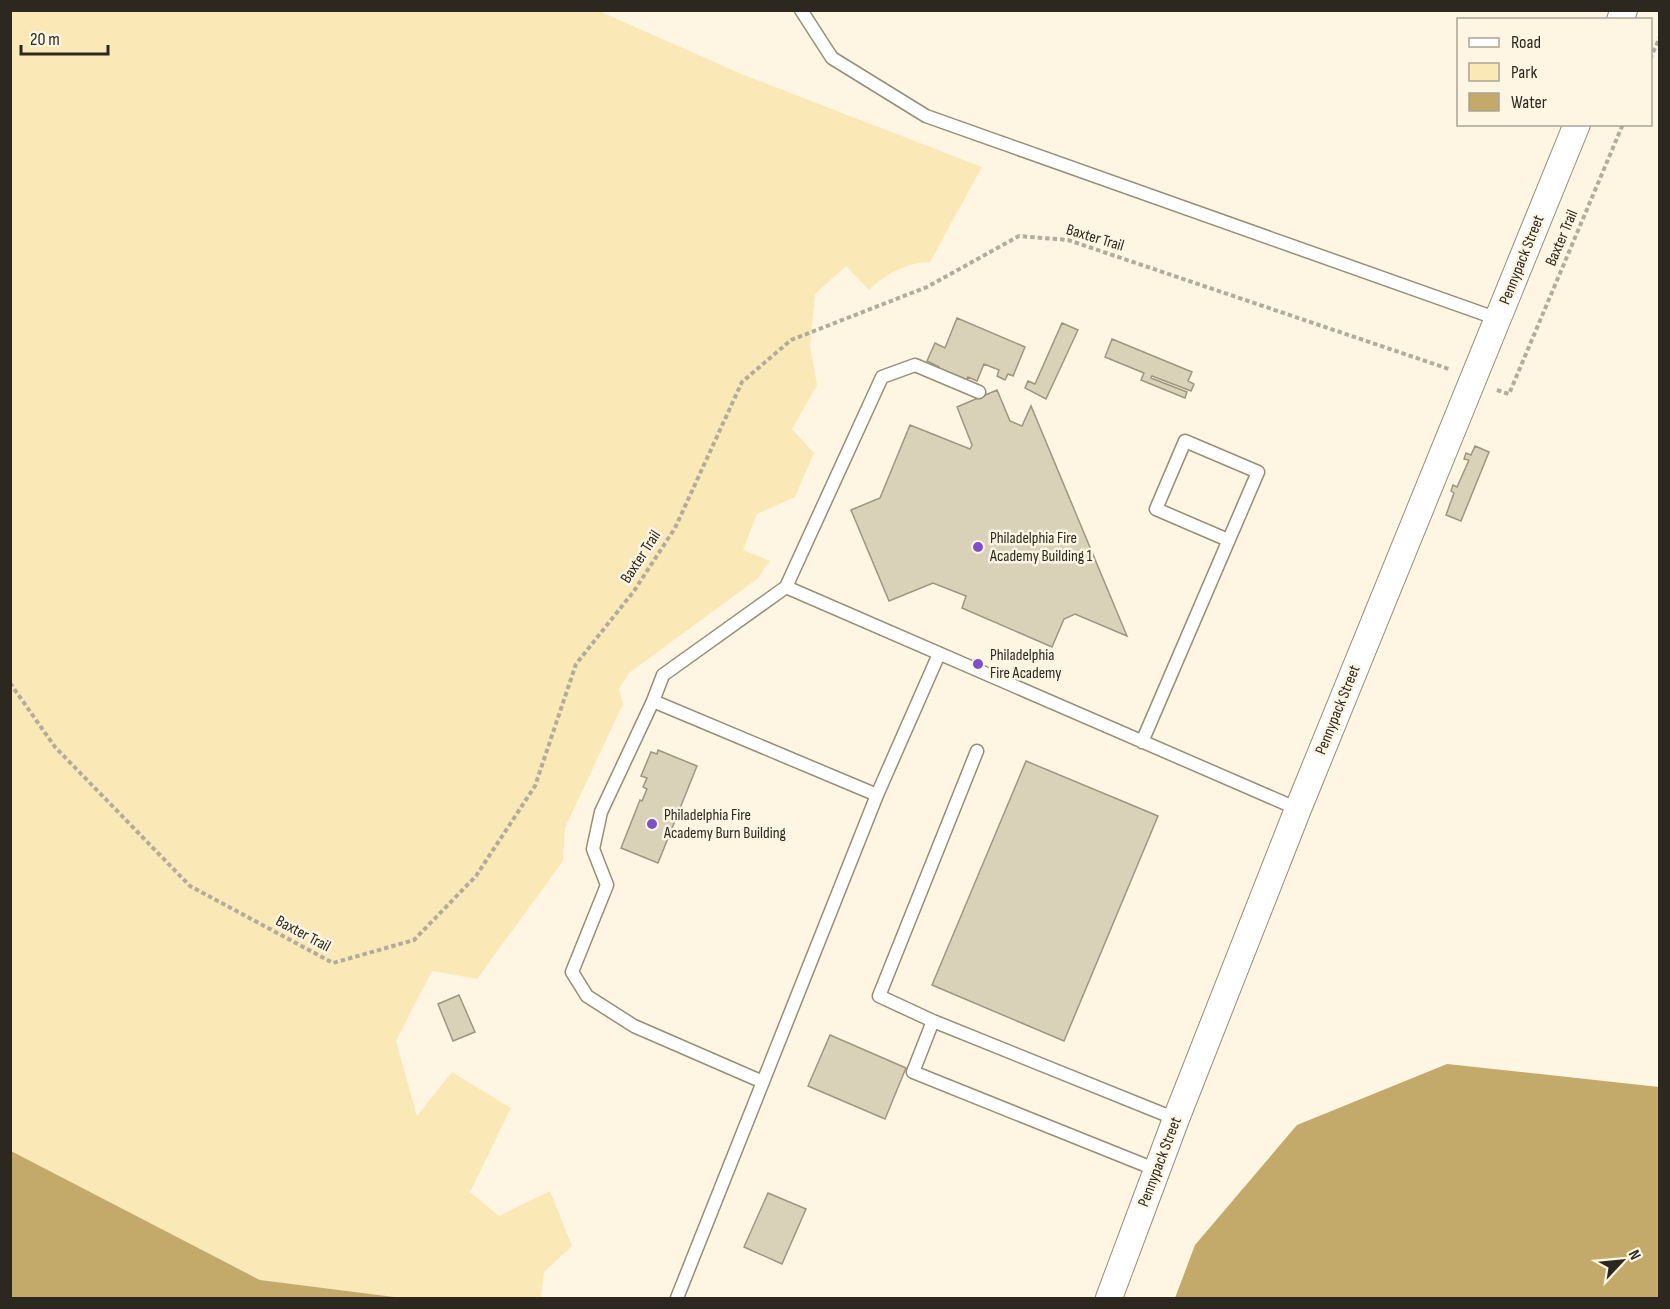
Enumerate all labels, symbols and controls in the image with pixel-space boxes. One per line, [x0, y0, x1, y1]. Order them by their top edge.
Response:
scale bar [21, 18, 108, 56]
legend [1457, 18, 1652, 126]
text: 20 m [30, 29, 60, 50]
text: Road [1511, 32, 1541, 53]
text: Park [1511, 62, 1537, 83]
text: Water [1511, 92, 1547, 113]
street label: Baxter Trail [1542, 207, 1582, 269]
street label: Pennypack Street [1495, 212, 1549, 307]
street label: Baxter Trail [1064, 220, 1126, 256]
street label: Baxter Trail [617, 527, 665, 587]
place label: Philadelphia Fire Academy Building 1 [989, 529, 1093, 566]
marker: Philadelphia Fire Academy Building 1 [971, 540, 985, 554]
place label: Philadelphia Fire Academy [990, 646, 1062, 683]
marker: Philadelphia Fire Academy [971, 657, 985, 671]
street label: Pennypack Street [1311, 662, 1365, 757]
place label: Philadelphia Fire Academy Burn Building [663, 806, 786, 843]
marker: Philadelphia Fire Academy Burn Building [645, 817, 659, 831]
street label: Baxter Trail [272, 912, 334, 956]
street label: Pennypack Street [1134, 1114, 1186, 1210]
north arrow [1592, 1231, 1652, 1291]
text: N [1624, 1247, 1645, 1263]

